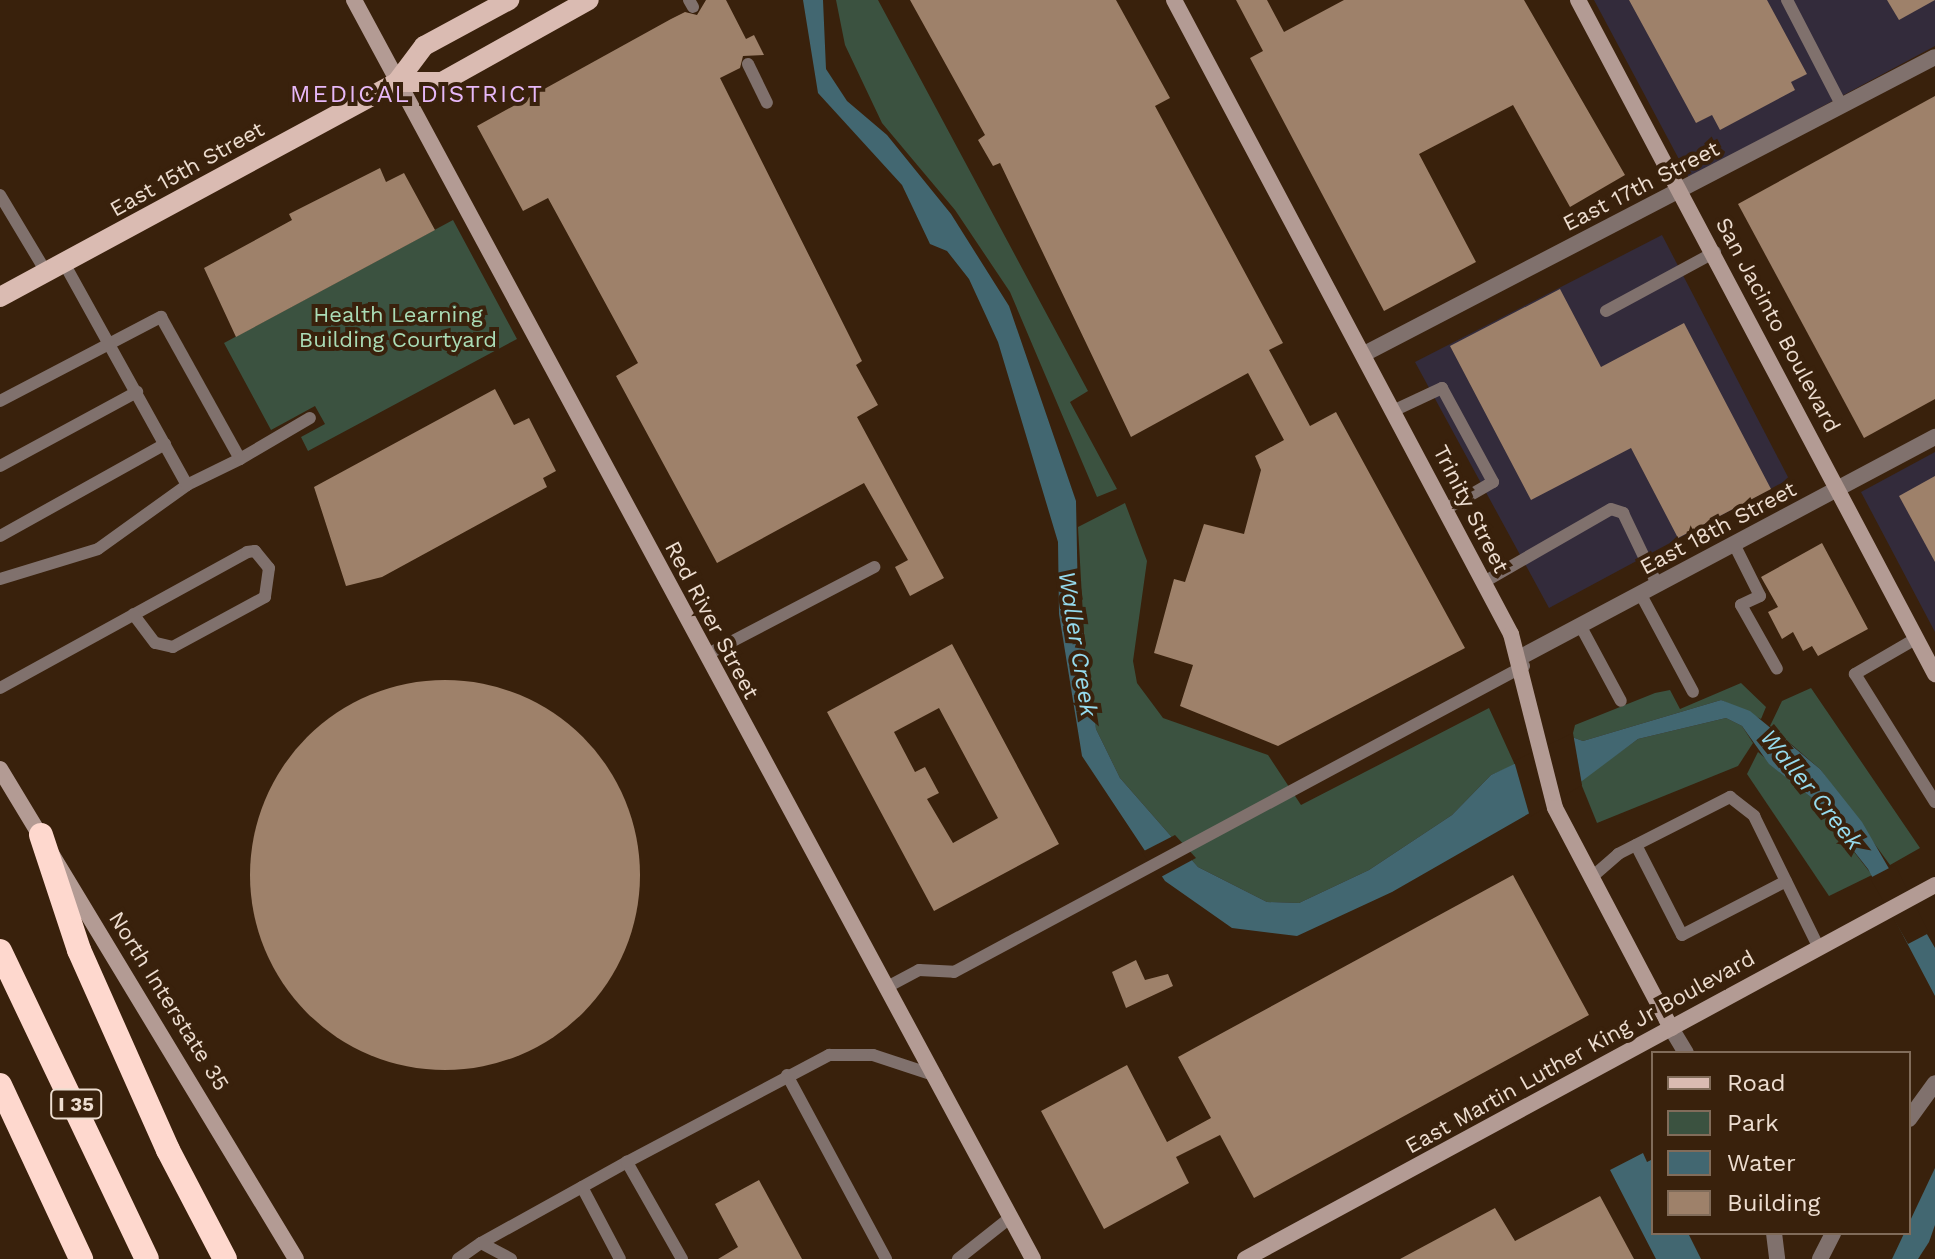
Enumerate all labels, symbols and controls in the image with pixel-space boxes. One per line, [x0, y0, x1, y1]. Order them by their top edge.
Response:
district label: MEDICAL DISTRICT [290, 81, 544, 109]
street label: East 15th Street [105, 116, 269, 222]
street label: East 17th Street [1558, 135, 1724, 237]
street label: San Jacinto Boulevard [1710, 213, 1846, 437]
park label: Health Learning Building Courtyard [299, 301, 497, 352]
street label: Trinity Street [1427, 440, 1515, 578]
street label: East 18th Street [1635, 476, 1801, 580]
street label: Red River Street [659, 536, 765, 704]
water label: Waller Creek [1051, 569, 1103, 719]
water label: Waller Creek [1753, 724, 1869, 856]
street label: North Interstate 35 [103, 907, 235, 1095]
street label: East Martin Luther King Jr Boulevard [1400, 944, 1760, 1160]
legend [1651, 1051, 1911, 1235]
text: Road [1727, 1069, 1786, 1097]
road number: I 35 [50, 1088, 102, 1120]
text: Park [1727, 1109, 1779, 1137]
text: Water [1727, 1149, 1796, 1177]
text: Building [1727, 1189, 1820, 1217]

